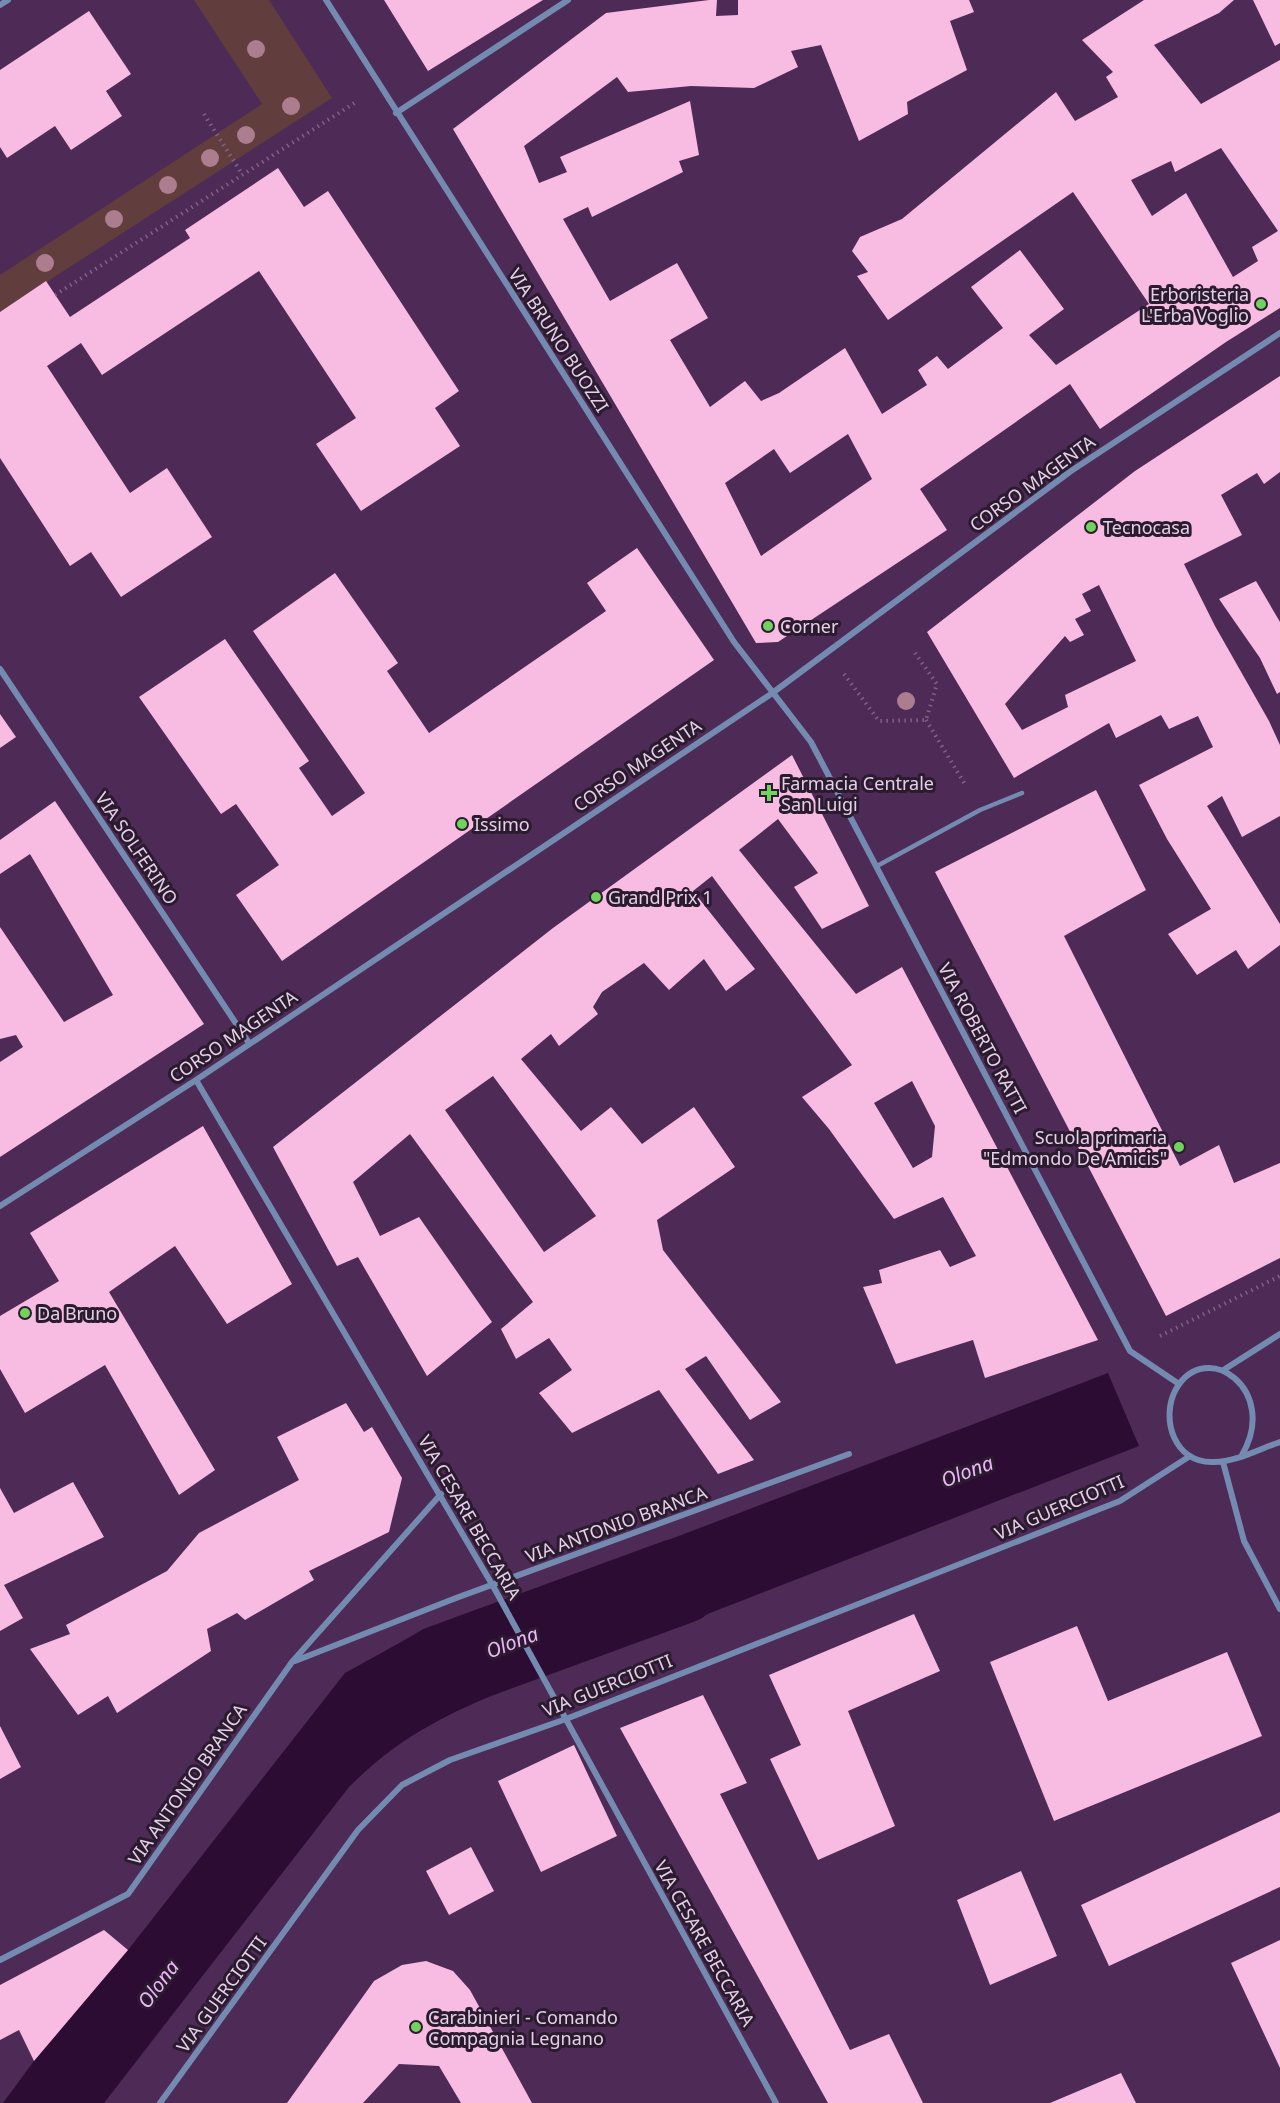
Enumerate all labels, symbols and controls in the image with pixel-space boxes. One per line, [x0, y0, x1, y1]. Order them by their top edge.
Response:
street label: VIA BRUNO BUOZZI [503, 263, 615, 417]
place label: Erboristeria L'Erba Voglio [1141, 282, 1249, 327]
marker: Erboristeria L'Erba Voglio [1254, 297, 1268, 311]
street label: CORSO MAGENTA [965, 429, 1100, 537]
place label: Tecnocasa [1103, 515, 1190, 539]
marker: Tecnocasa [1084, 520, 1098, 534]
place label: Corner [780, 614, 839, 638]
marker: Corner [761, 619, 775, 633]
street label: CORSO MAGENTA [568, 713, 706, 817]
place label: Farmacia Centrale San Luigi [781, 771, 934, 816]
marker: Farmacia Centrale San Luigi [762, 786, 776, 800]
street label: VIA SOLFERINO [90, 787, 184, 909]
place label: Issimo [474, 812, 530, 836]
marker: Issimo [455, 817, 469, 831]
place label: Grand Prix 1 [608, 885, 713, 909]
marker: Grand Prix 1 [589, 890, 603, 904]
street label: VIA ROBERTO RATTI [933, 958, 1033, 1118]
street label: CORSO MAGENTA [164, 984, 302, 1088]
place label: Scuola primaria "Edmondo De Amicis" [983, 1125, 1167, 1170]
marker: Scuola primaria "Edmondo De Amicis" [1172, 1140, 1186, 1154]
place label: Da Bruno [37, 1301, 117, 1325]
marker: Da Bruno [18, 1306, 32, 1320]
street label: VIA CESARE BECCARIA [413, 1430, 527, 1604]
water label: Olona [937, 1449, 997, 1493]
street label: VIA GUERCIOTTI [991, 1469, 1127, 1545]
street label: VIA ANTONIO BRANCA [522, 1480, 711, 1568]
water label: Olona [482, 1620, 542, 1664]
street label: VIA GUERCIOTTI [539, 1648, 675, 1722]
street label: VIA ANTONIO BRANCA [122, 1698, 252, 1869]
street label: VIA CESARE BECCARIA [649, 1856, 761, 2031]
street label: VIA GUERCIOTTI [171, 1931, 271, 2057]
water label: Olona [131, 1954, 185, 2014]
place label: Carabinieri - Comando Compagnia Legnano [428, 2005, 618, 2050]
marker: Carabinieri - Comando Compagnia Legnano [409, 2020, 423, 2034]

